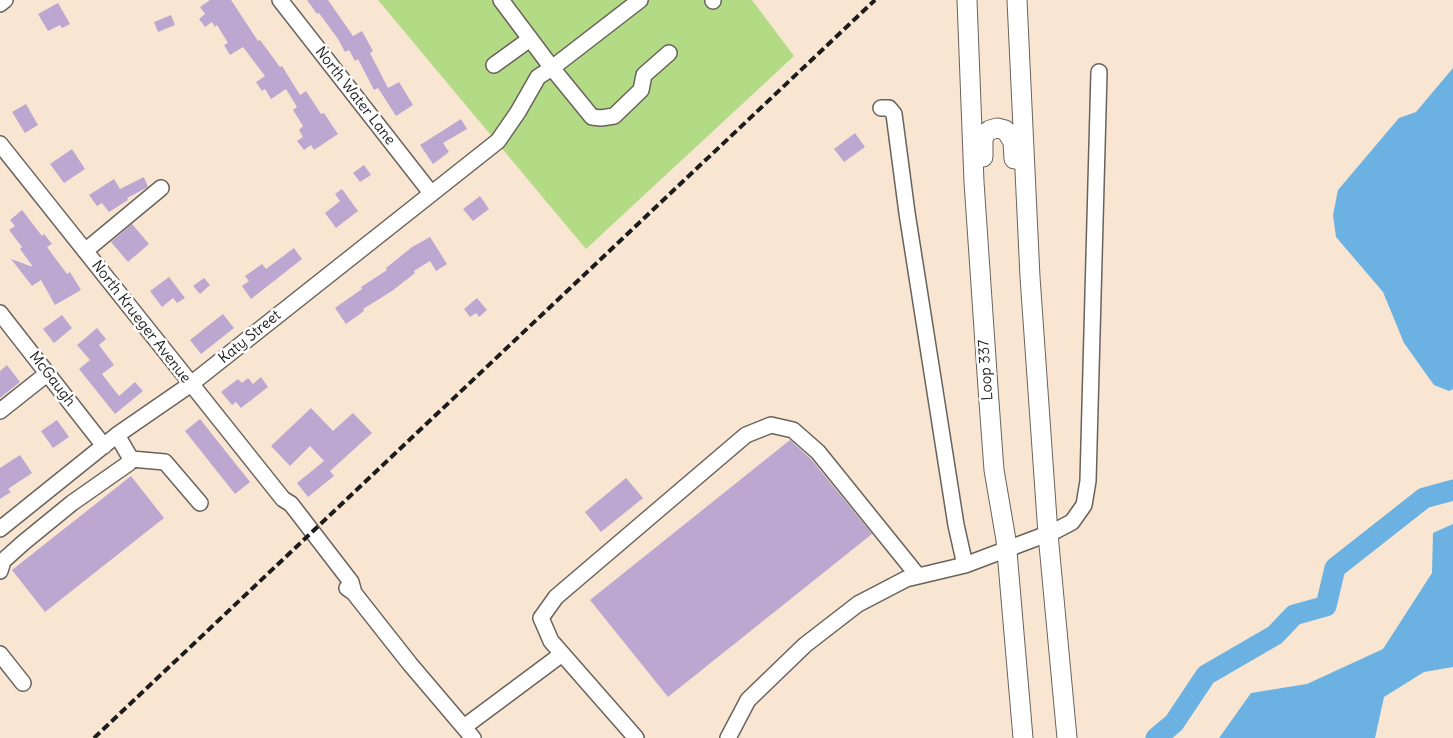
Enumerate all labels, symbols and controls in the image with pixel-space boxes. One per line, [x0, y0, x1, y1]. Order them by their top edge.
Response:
street label: North Water Lane [311, 43, 399, 149]
street label: North Krueger Avenue [88, 257, 194, 387]
street label: Katy Street [215, 306, 285, 368]
street label: Loop 337 [975, 339, 997, 401]
street label: McGaugh [25, 348, 79, 410]

